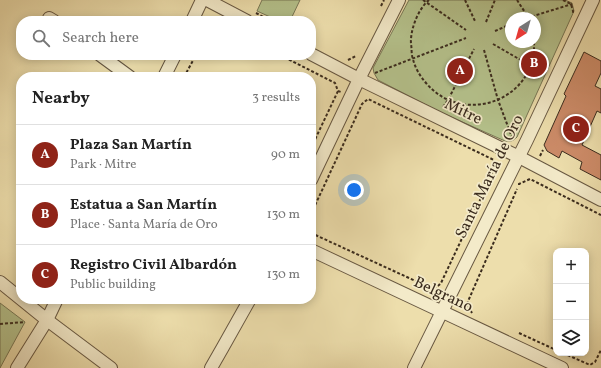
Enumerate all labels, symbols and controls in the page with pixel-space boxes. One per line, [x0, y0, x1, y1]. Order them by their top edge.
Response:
north arrow [505, 12, 541, 48]
search box [16, 16, 316, 60]
icon: search [30, 27, 52, 49]
text: Search here [62, 28, 139, 49]
pin: B [521, 49, 547, 79]
pin: A [447, 56, 473, 86]
text: Nearby [32, 87, 90, 110]
text: 3 results [252, 89, 300, 107]
street label: Mitre [440, 93, 486, 131]
street label: Santa María de Oro [450, 111, 530, 243]
pin: C [563, 114, 589, 144]
text: Plaza San Martín [70, 135, 192, 156]
text: A [40, 146, 50, 164]
text: 90 m [271, 146, 300, 164]
text: Park · Mitre [70, 156, 137, 174]
your location [344, 180, 364, 200]
text: Estatua a San Martín [70, 195, 217, 216]
text: B [41, 206, 49, 224]
text: 130 m [267, 206, 300, 224]
text: Place · Santa María de Oro [70, 216, 218, 234]
map controls [553, 248, 589, 356]
button: + [553, 248, 589, 284]
text: Registro Civil Albardón [70, 255, 237, 276]
text: C [41, 266, 49, 284]
text: 130 m [267, 266, 300, 284]
street label: Belgrano [410, 272, 476, 318]
text: Public building [70, 276, 156, 294]
button: − [553, 284, 589, 320]
button: layers [553, 320, 589, 356]

